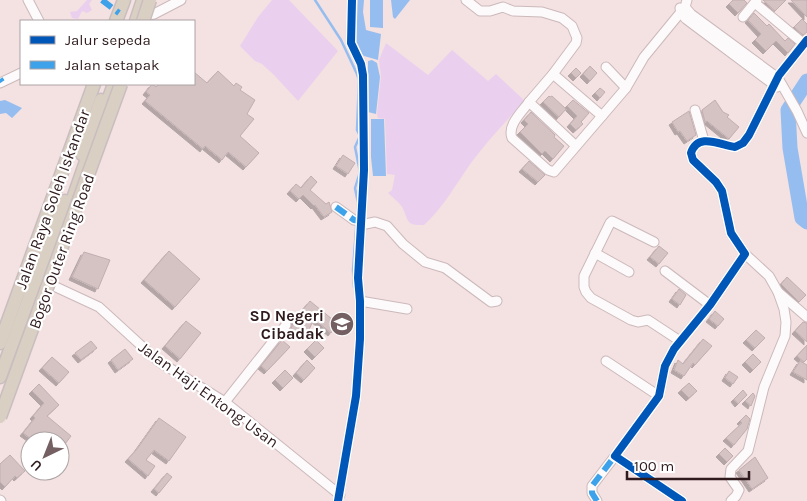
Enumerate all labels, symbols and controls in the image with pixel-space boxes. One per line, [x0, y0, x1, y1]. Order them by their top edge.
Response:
legend [20, 20, 195, 85]
text: Jalur sepeda [65, 31, 151, 49]
text: Jalan setapak [65, 56, 159, 74]
street label: Jalan Raya Soleh Iskandar [11, 107, 94, 292]
street label: Bogor Outer Ring Road [25, 171, 98, 331]
place label: SD Negeri Cibadak [249, 306, 325, 343]
school or university icon: SD Negeri Cibadak [329, 311, 355, 337]
street label: Jalan Haji Entong Usan [135, 337, 282, 452]
north arrow [20, 431, 70, 481]
scale bar [627, 448, 750, 480]
text: U [27, 456, 46, 475]
text: 100 m [634, 457, 674, 475]

